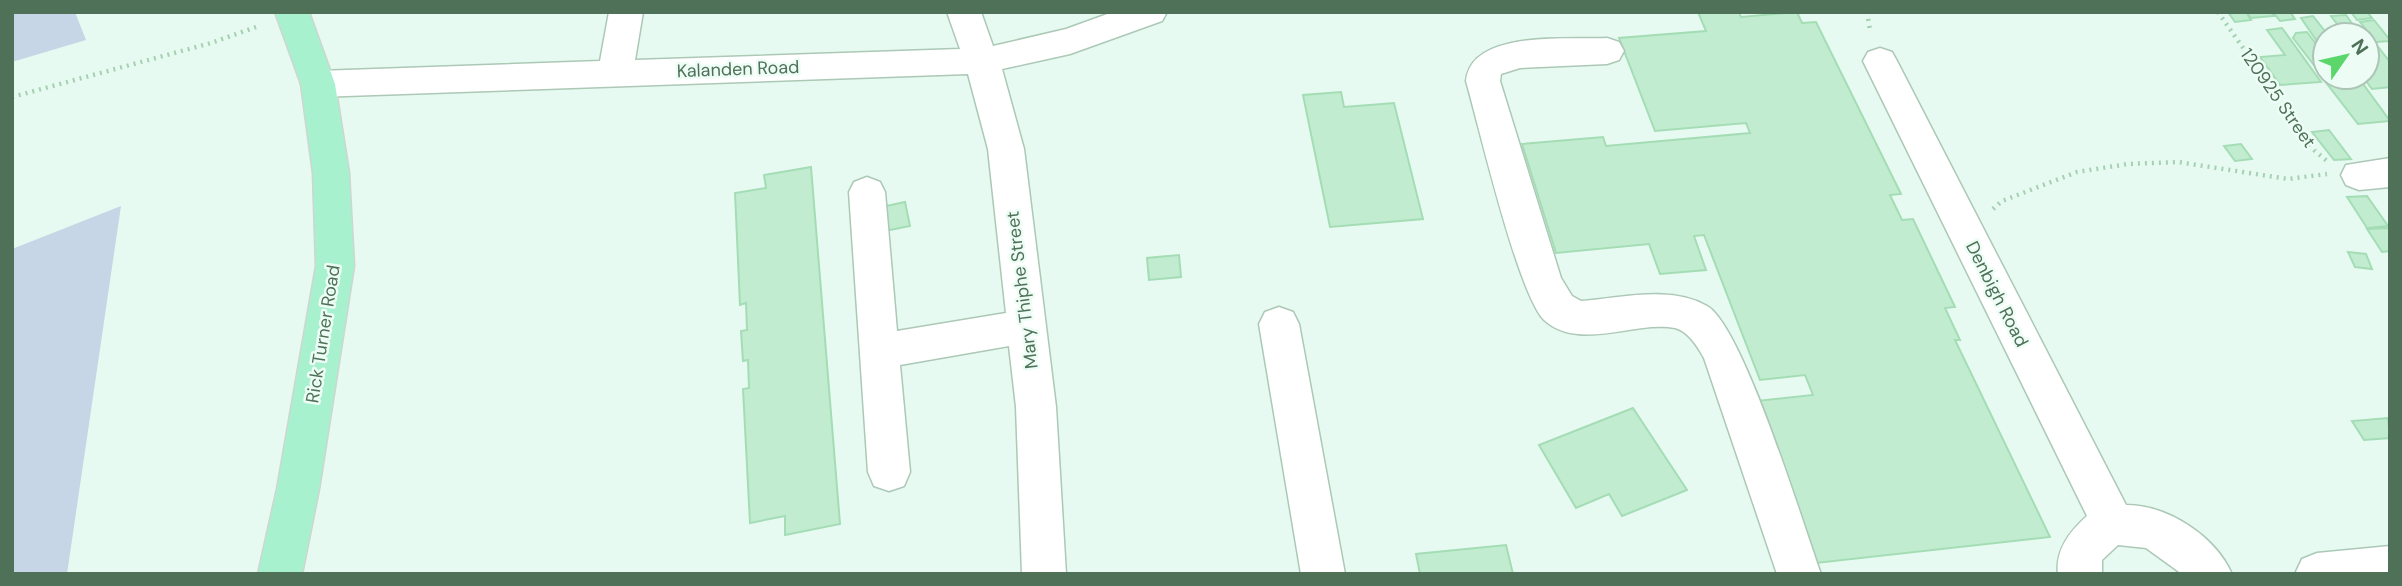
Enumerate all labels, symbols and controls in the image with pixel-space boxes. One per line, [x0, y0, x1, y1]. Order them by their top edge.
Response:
north arrow [2311, 21, 2381, 91]
text: N [2345, 34, 2374, 60]
street label: 120925 Street [2235, 43, 2321, 153]
street label: Kalanden Road [676, 55, 800, 83]
street label: Mary Thiphe Street [1000, 210, 1044, 370]
street label: Denbigh Road [1960, 237, 2034, 351]
street label: Rick Turner Road [300, 263, 346, 405]

